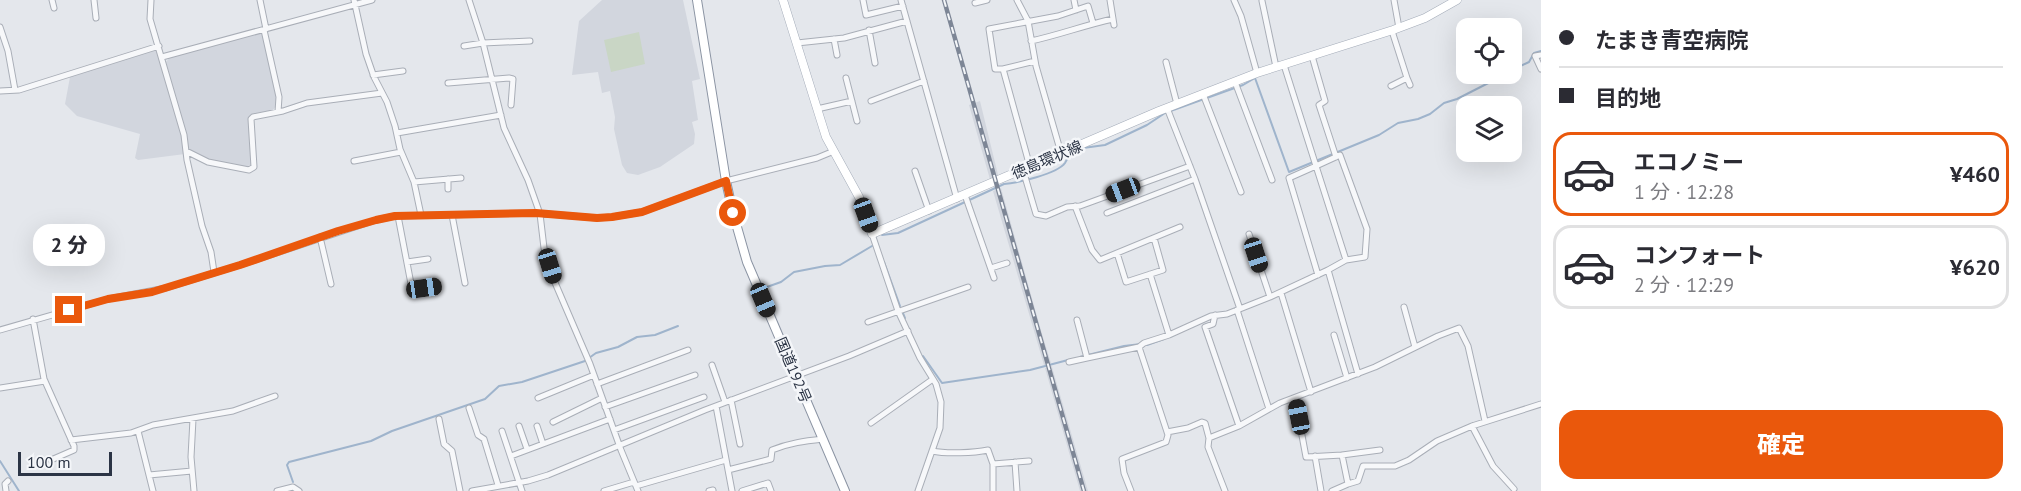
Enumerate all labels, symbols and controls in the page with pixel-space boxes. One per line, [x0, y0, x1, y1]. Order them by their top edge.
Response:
map controls [1456, 18, 1522, 162]
button: locate [1456, 18, 1522, 84]
text: たまき青空病院 [1595, 26, 1748, 54]
text: 目的地 [1595, 84, 1661, 112]
button: layers [1456, 96, 1522, 162]
street label: 徳島環状線 [1009, 136, 1085, 183]
icon: car [1562, 147, 1616, 201]
text: エコノミー [1634, 148, 1744, 176]
text: ¥460 [1950, 160, 2000, 188]
car [1103, 175, 1143, 205]
text: 1 分 · 12:28 [1634, 179, 1734, 205]
car [851, 195, 881, 235]
route start [719, 199, 746, 226]
callout: 2 分 [33, 223, 105, 265]
text: 2 分 [51, 232, 87, 258]
car [1242, 235, 1270, 275]
icon: car [1562, 240, 1616, 294]
text: コンフォート [1634, 241, 1765, 269]
car [536, 246, 564, 286]
text: ¥620 [1950, 253, 2000, 281]
text: 2 分 · 12:29 [1634, 272, 1734, 298]
car [405, 277, 443, 299]
car [748, 280, 778, 320]
route end [55, 296, 82, 323]
street label: 国道192号 [771, 334, 816, 406]
car [1287, 398, 1311, 436]
button: 確定 [1559, 410, 2003, 479]
scale bar [18, 449, 112, 476]
text: 100 m [27, 452, 70, 472]

